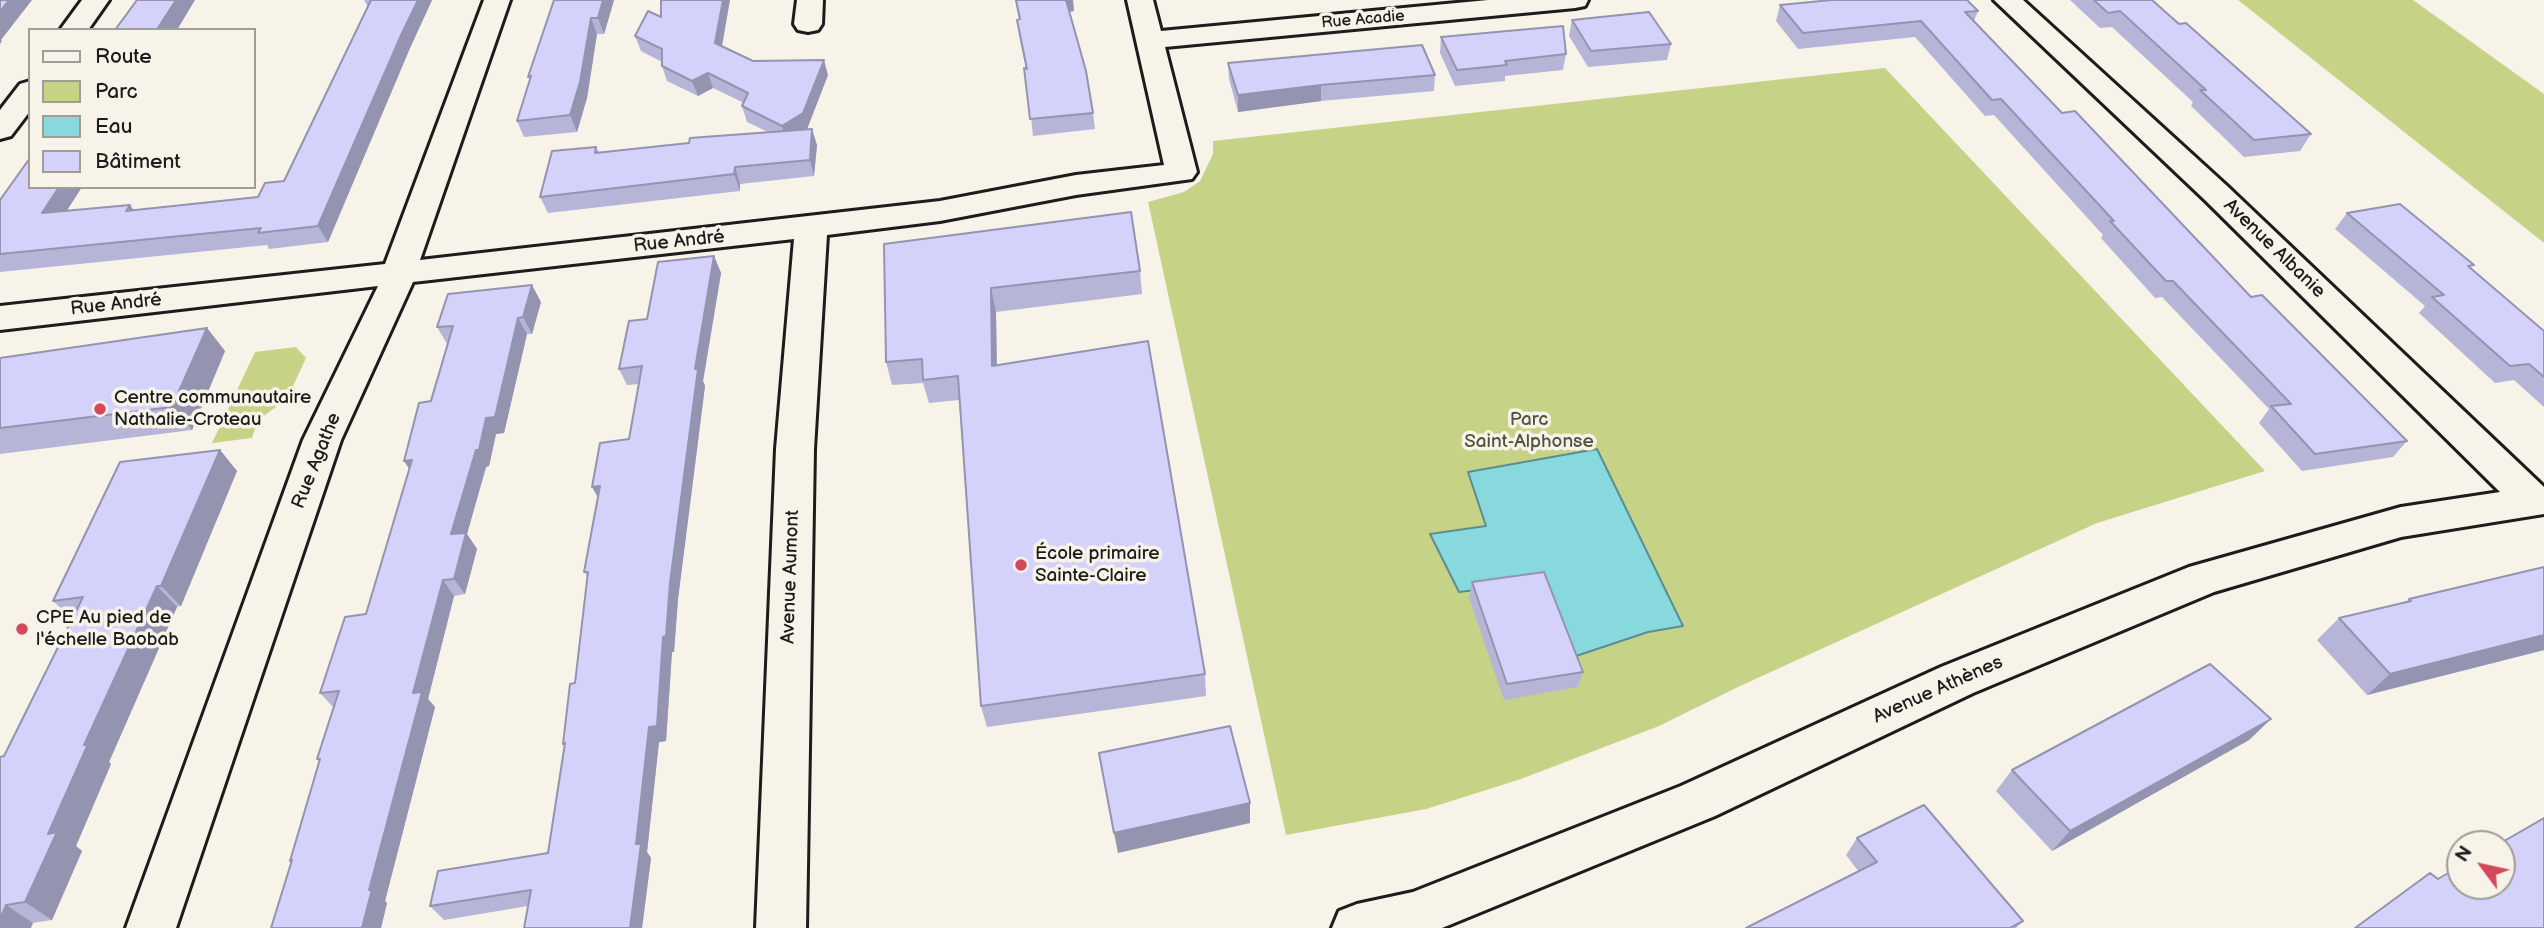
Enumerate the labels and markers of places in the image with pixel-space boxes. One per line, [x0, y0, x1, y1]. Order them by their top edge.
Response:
place label: Centre communautaire Nathalie-Croteau [114, 387, 311, 431]
marker: Centre communautaire Nathalie-Croteau [92, 401, 108, 417]
place label: École primaire Sainte-Claire [1035, 543, 1159, 587]
marker: École primaire Sainte-Claire [1013, 557, 1029, 573]
place label: CPE Au pied de l'échelle Baobab [36, 607, 179, 651]
marker: CPE Au pied de l'échelle Baobab [14, 621, 30, 637]

